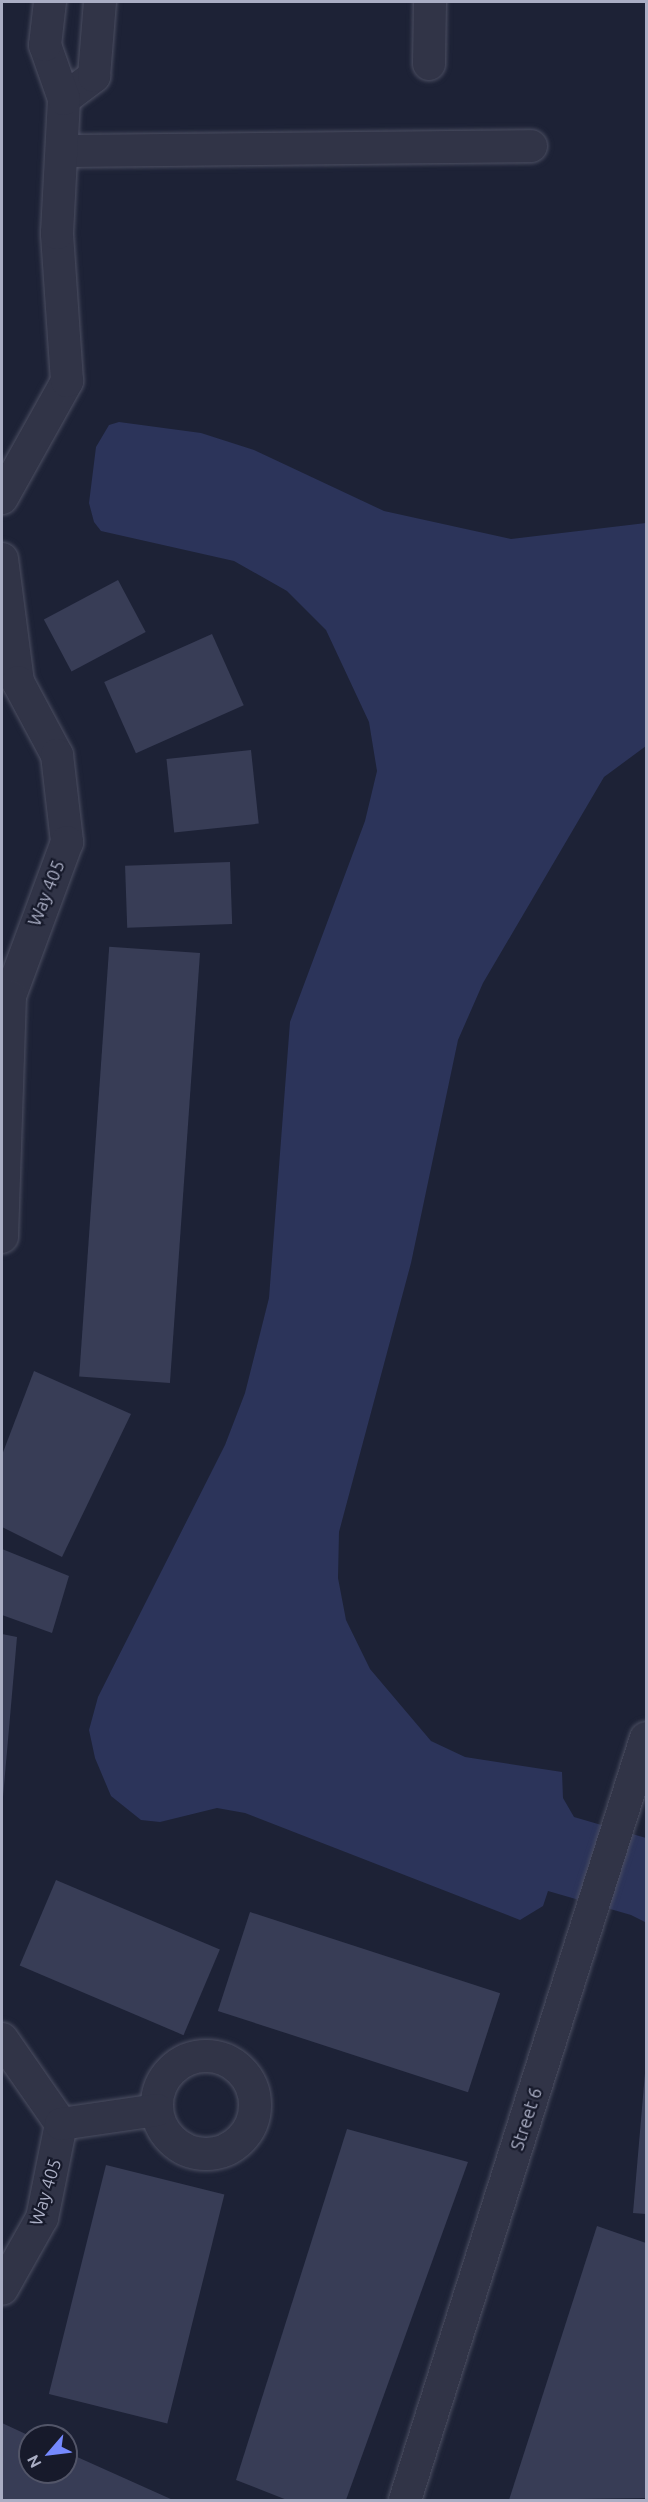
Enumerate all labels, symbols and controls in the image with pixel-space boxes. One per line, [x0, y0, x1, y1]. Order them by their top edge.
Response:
street label: Way 405 [23, 857, 69, 929]
street label: Street 6 [506, 2085, 546, 2153]
street label: Way 405 [25, 2156, 65, 2228]
north arrow [18, 2424, 78, 2484]
text: N [23, 2452, 45, 2471]

